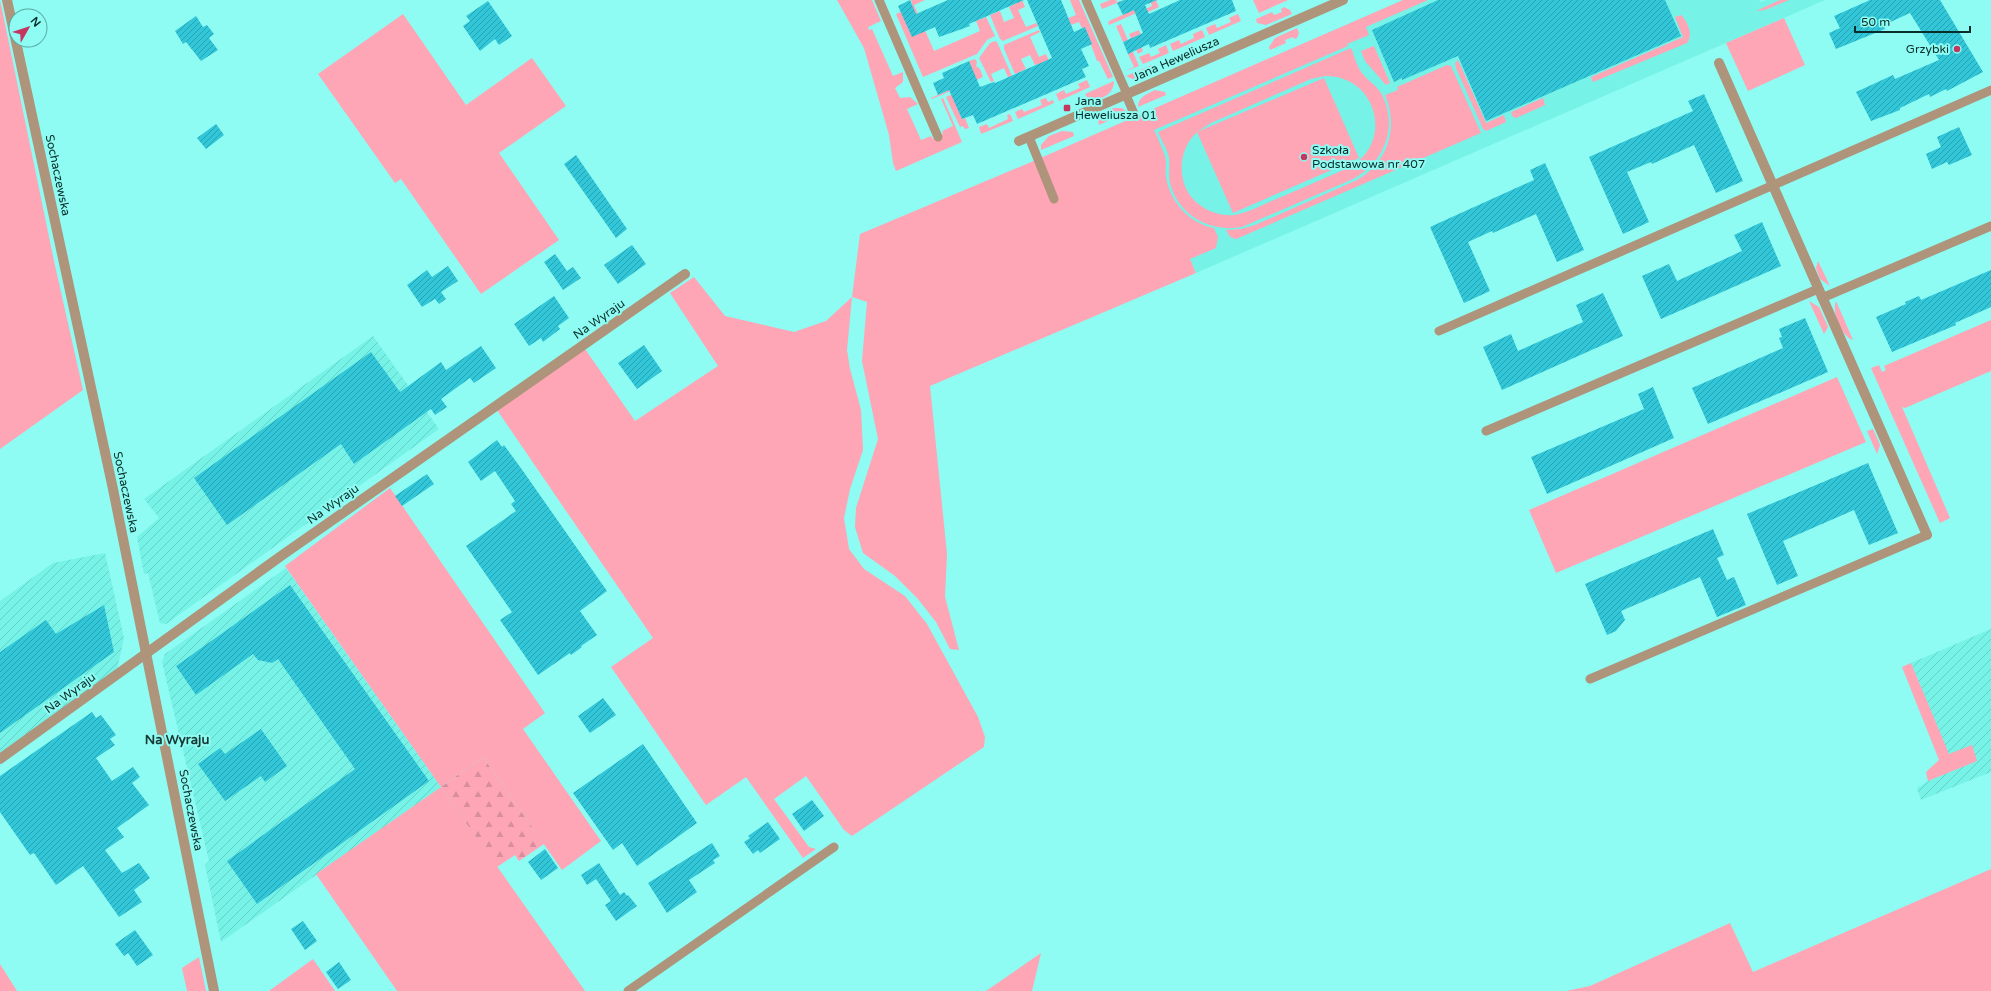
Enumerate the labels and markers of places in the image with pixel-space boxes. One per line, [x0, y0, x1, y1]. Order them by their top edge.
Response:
place label: Grzybki [1906, 42, 1949, 56]
marker: Grzybki [1952, 44, 1962, 54]
place label: Jana Heweliusza 01 [1075, 94, 1157, 122]
marker: Jana Heweliusza 01 [1062, 103, 1072, 113]
place label: Szkoła Podstawowa nr 407 [1312, 143, 1425, 171]
marker: Szkoła Podstawowa nr 407 [1299, 152, 1309, 162]

